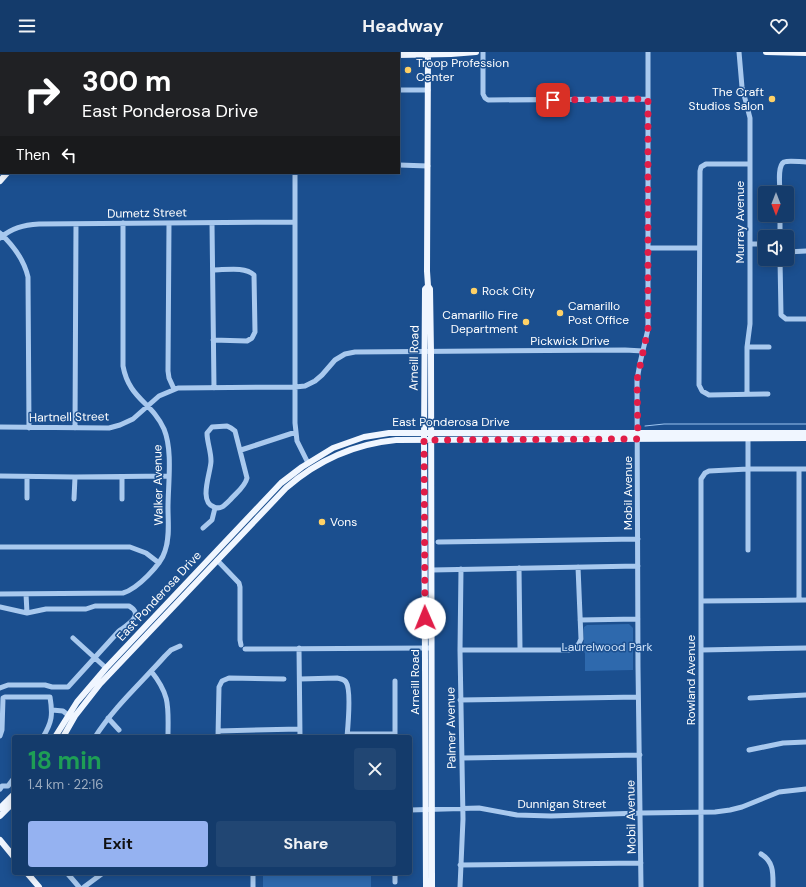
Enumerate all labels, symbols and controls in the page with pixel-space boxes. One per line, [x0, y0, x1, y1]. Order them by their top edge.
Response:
text: Headway [362, 14, 444, 38]
icon: menu [16, 15, 38, 37]
icon: heart [768, 15, 790, 37]
place label: Troop Profession Center [416, 55, 509, 85]
text: 300 m [82, 63, 171, 100]
marker: Troop Profession Center [403, 65, 413, 75]
icon: right [16, 68, 68, 120]
pin [536, 83, 570, 117]
place label: The Craft Studios Salon [689, 84, 764, 114]
icon: arrive [542, 89, 564, 111]
marker: The Craft Studios Salon [767, 94, 777, 104]
text: East Ponderosa Drive [82, 99, 258, 123]
icon: left [58, 144, 80, 166]
text: Then [16, 145, 50, 165]
street label: Murray Avenue [732, 180, 748, 263]
north arrow [758, 186, 794, 222]
map controls [758, 186, 794, 266]
street label: Dumetz Street [107, 204, 187, 222]
button: sound [758, 230, 794, 266]
place label: Rock City [482, 283, 535, 299]
marker: Rock City [469, 286, 479, 296]
place label: Camarillo Post Office [568, 298, 629, 328]
place label: Camarillo Fire Department [442, 307, 518, 337]
marker: Camarillo Post Office [555, 308, 565, 318]
marker: Camarillo Fire Department [521, 317, 531, 327]
street label: Arneill Road [405, 325, 423, 391]
street label: Pickwick Drive [530, 333, 610, 349]
street label: Hartnell Street [29, 408, 109, 426]
street label: East Ponderosa Drive [392, 414, 510, 430]
street label: Walker Avenue [149, 444, 167, 526]
street label: Mobil Avenue [620, 456, 636, 530]
place label: Vons [330, 514, 357, 530]
marker: Vons [317, 517, 327, 527]
street label: East Ponderosa Drive [113, 547, 205, 644]
position arrow [404, 597, 446, 639]
street label: Rowland Avenue [683, 635, 699, 725]
park label: Laurelwood Park [561, 639, 653, 655]
street label: Arneill Road [407, 649, 423, 715]
street label: Palmer Avenue [442, 687, 460, 769]
text: 18 min [28, 745, 102, 776]
button: close [354, 748, 396, 790]
text: 1.4 km · 22:16 [28, 776, 103, 793]
street label: Mobil Avenue [622, 780, 640, 854]
street label: Dunnigan Street [517, 796, 607, 812]
button: Exit [28, 821, 208, 867]
button: Share [216, 821, 396, 867]

